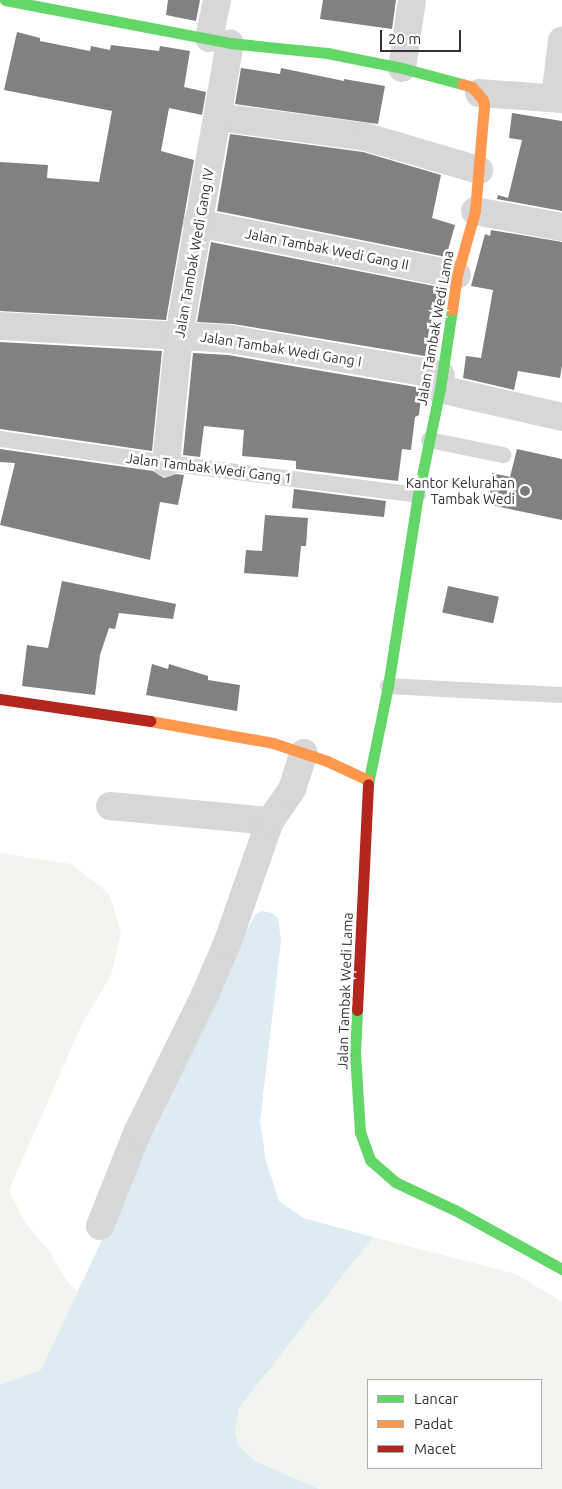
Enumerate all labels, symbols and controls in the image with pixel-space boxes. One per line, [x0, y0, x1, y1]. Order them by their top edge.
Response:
scale bar [382, 20, 463, 52]
text: 20 m [388, 30, 421, 47]
street label: Jalan Tambak Wedi Gang IV [171, 167, 217, 339]
street label: Jalan Tambak Wedi Gang II [244, 225, 410, 273]
street label: Jalan Tambak Wedi Lama [413, 249, 457, 407]
street label: Jalan Tambak Wedi Gang I [199, 328, 363, 370]
street label: Jalan Tambak Wedi Gang 1 [125, 449, 293, 487]
place label: Kantor Kelurahan Tambak Wedi [406, 475, 515, 508]
marker: Kantor Kelurahan Tambak Wedi [519, 485, 531, 497]
street label: Jalan Tambak Wedi Lama [334, 912, 356, 1070]
legend [367, 1379, 542, 1469]
text: Lancar [414, 1390, 458, 1407]
text: Padat [414, 1415, 453, 1432]
text: Macet [414, 1440, 456, 1457]

